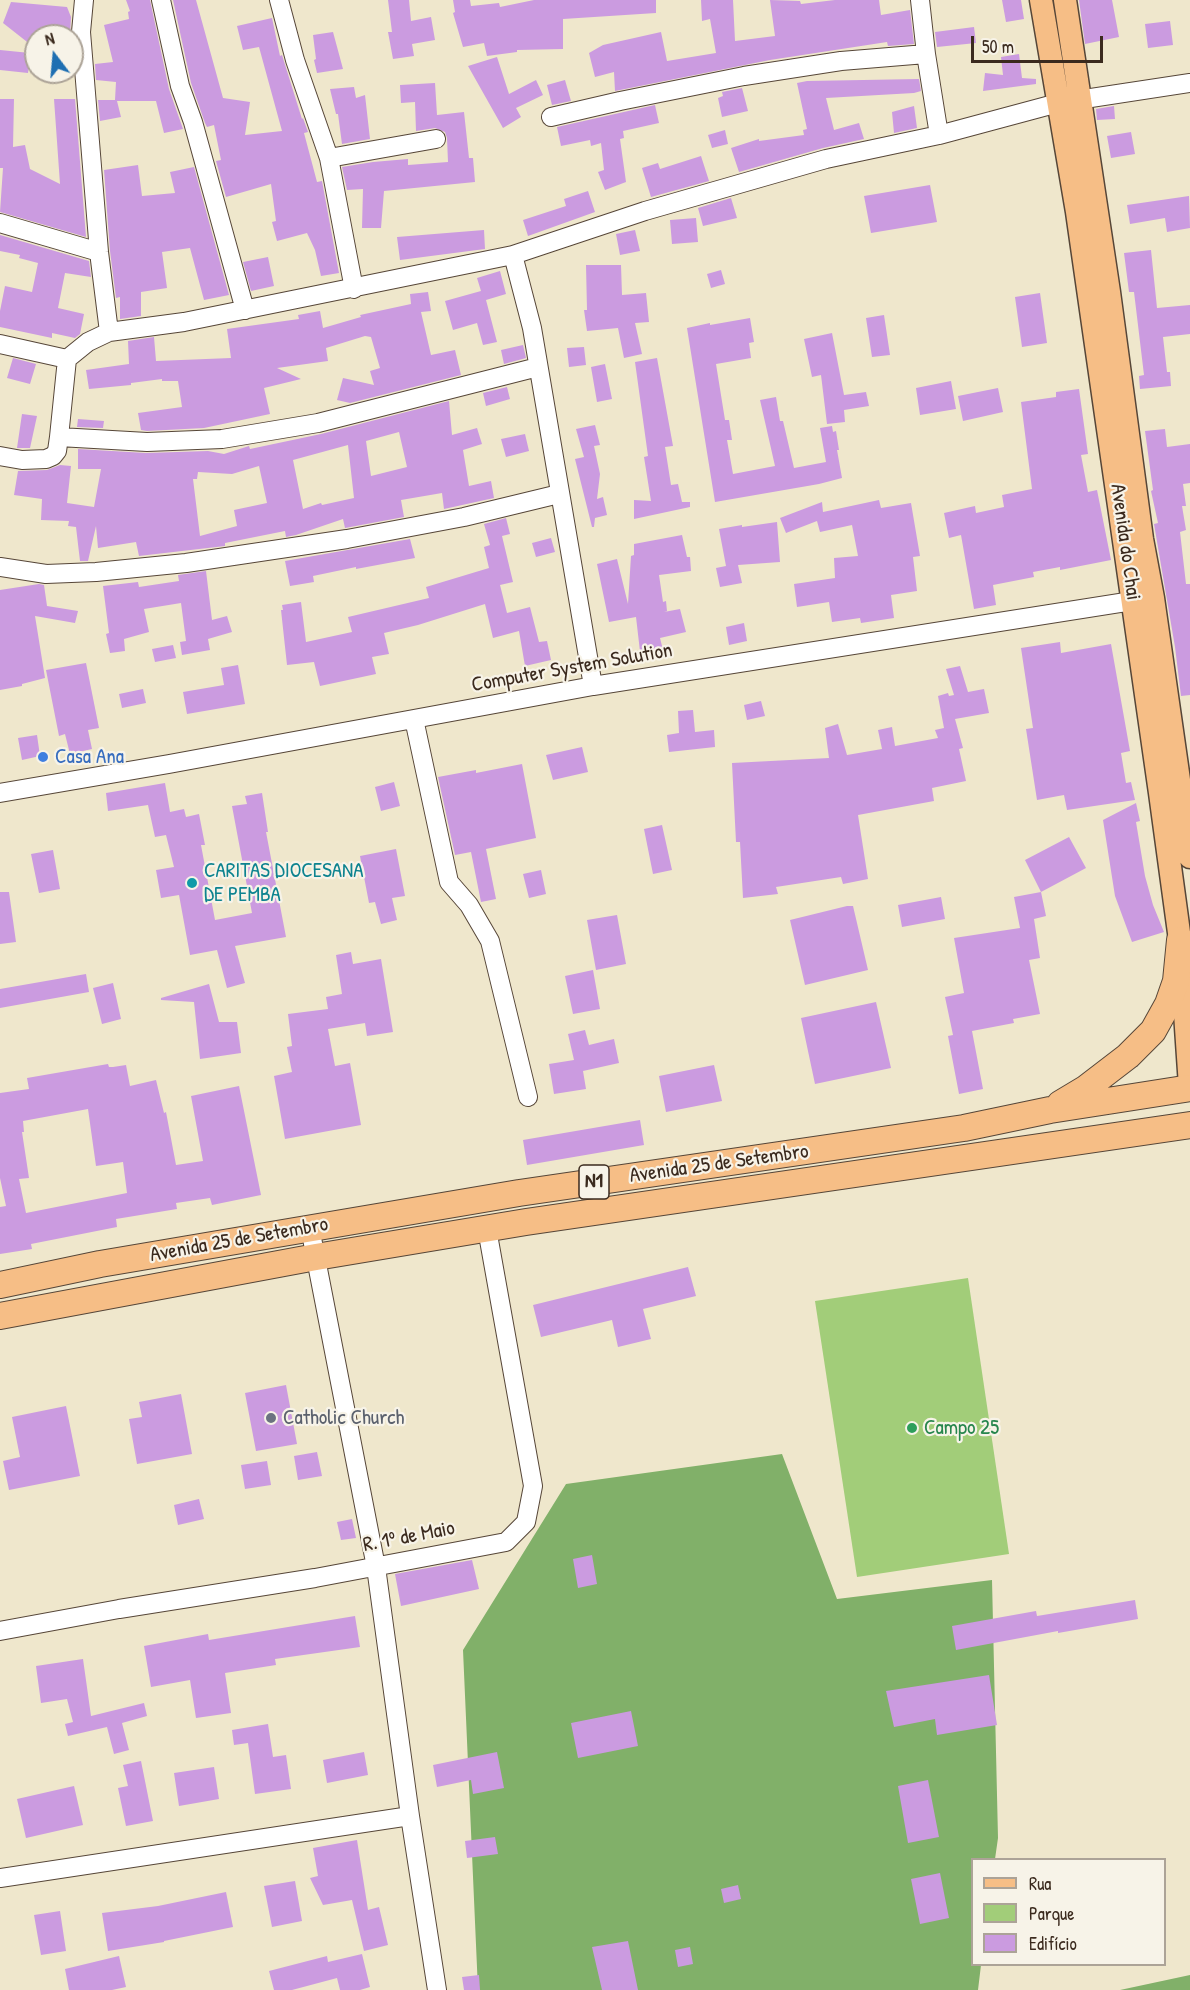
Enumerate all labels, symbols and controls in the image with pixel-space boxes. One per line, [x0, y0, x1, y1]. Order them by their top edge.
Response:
north arrow [24, 24, 84, 84]
scale bar [974, 24, 1106, 62]
text: N [42, 27, 57, 50]
text: 50 m [982, 34, 1014, 59]
street label: Avenida do Chai [1104, 482, 1146, 602]
street label: Computer System Solution [470, 638, 674, 698]
place label: Casa Ana [55, 744, 124, 770]
marker: Casa Ana [36, 750, 50, 764]
place label: CARITAS DIOCESANA DE PEMBA [204, 858, 363, 908]
marker: CARITAS DIOCESANA DE PEMBA [185, 876, 199, 890]
street label: Avenida 25 de Setembro [628, 1139, 810, 1189]
road number: N1 [579, 1165, 609, 1199]
street label: Avenida 25 de Setembro [148, 1212, 330, 1268]
place label: Catholic Church [283, 1405, 404, 1431]
marker: Catholic Church [264, 1411, 278, 1425]
place label: Campo 25 [924, 1415, 999, 1441]
marker: Campo 25 [905, 1421, 919, 1435]
street label: R. 1º de Maio [361, 1516, 457, 1558]
legend [971, 1858, 1166, 1966]
text: Rua [1029, 1871, 1051, 1896]
text: Parque [1029, 1901, 1074, 1926]
text: Edifício [1029, 1931, 1077, 1956]

